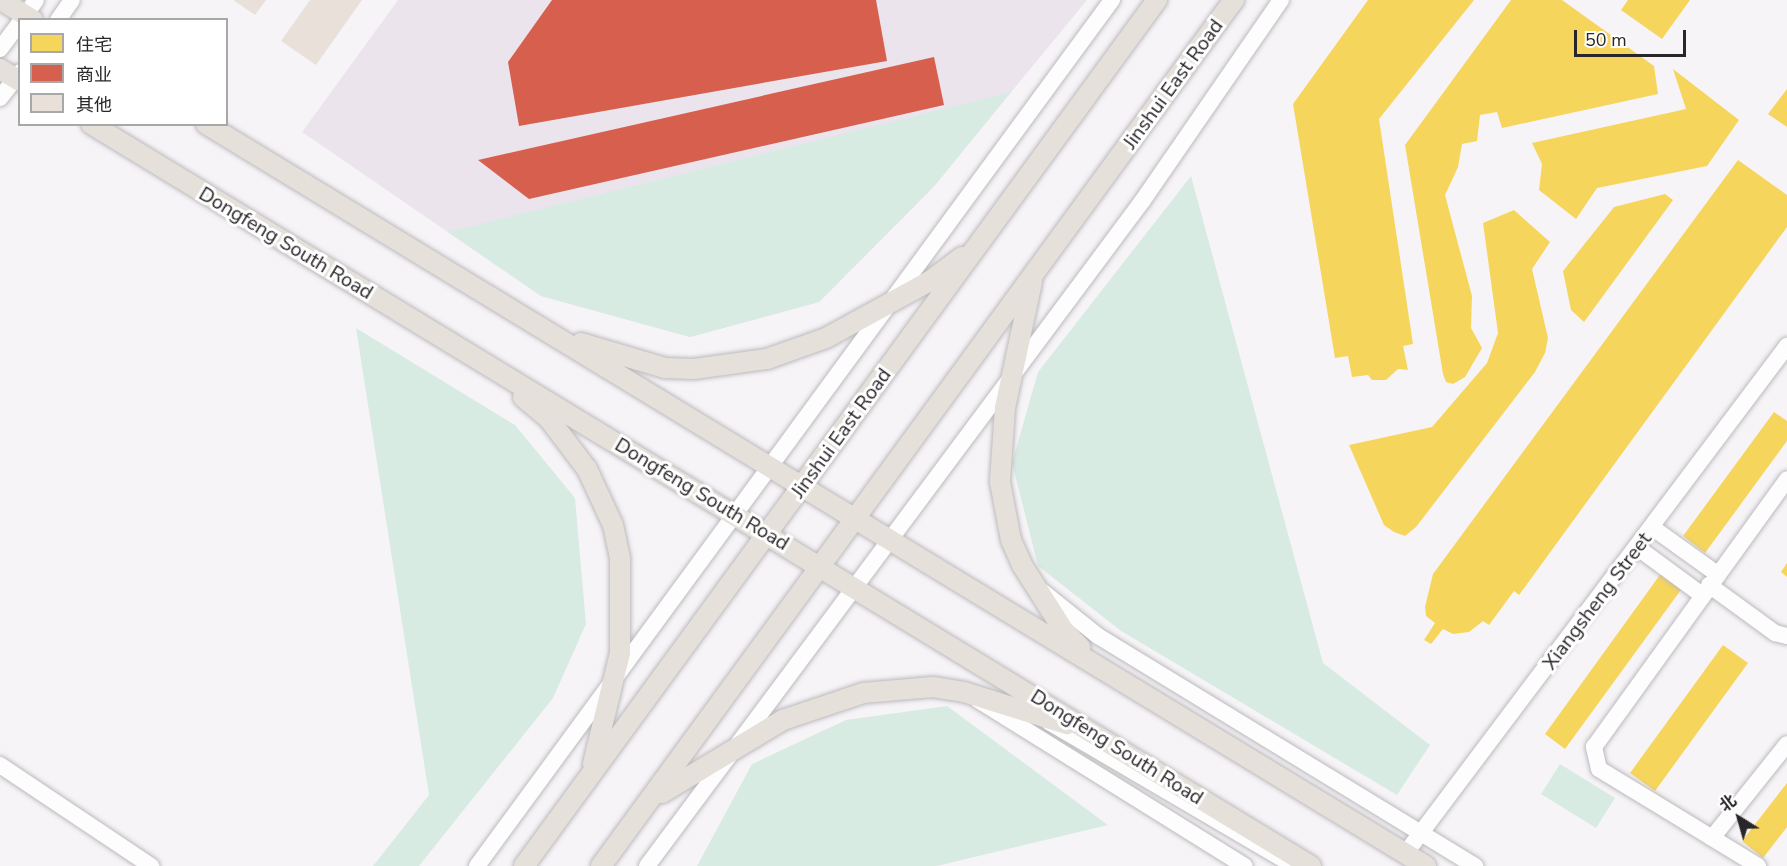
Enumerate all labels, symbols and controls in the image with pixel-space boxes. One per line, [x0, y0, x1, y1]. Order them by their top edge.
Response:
street label: Jinshui East Road [1118, 14, 1228, 154]
legend [18, 18, 228, 126]
scale bar [1577, 18, 1690, 56]
text: 50 m [1585, 28, 1627, 52]
text: 住宅 [76, 33, 112, 57]
text: 商业 [76, 63, 112, 87]
text: 其他 [76, 93, 112, 117]
street label: Dongfeng South Road [195, 181, 377, 305]
street label: Jinshui East Road [786, 363, 896, 503]
street label: Dongfeng South Road [611, 432, 793, 556]
street label: Xiangsheng Street [1538, 528, 1656, 674]
street label: Dongfeng South Road [1026, 684, 1208, 810]
north arrow [1709, 788, 1769, 848]
text: 北 [1715, 790, 1741, 817]

